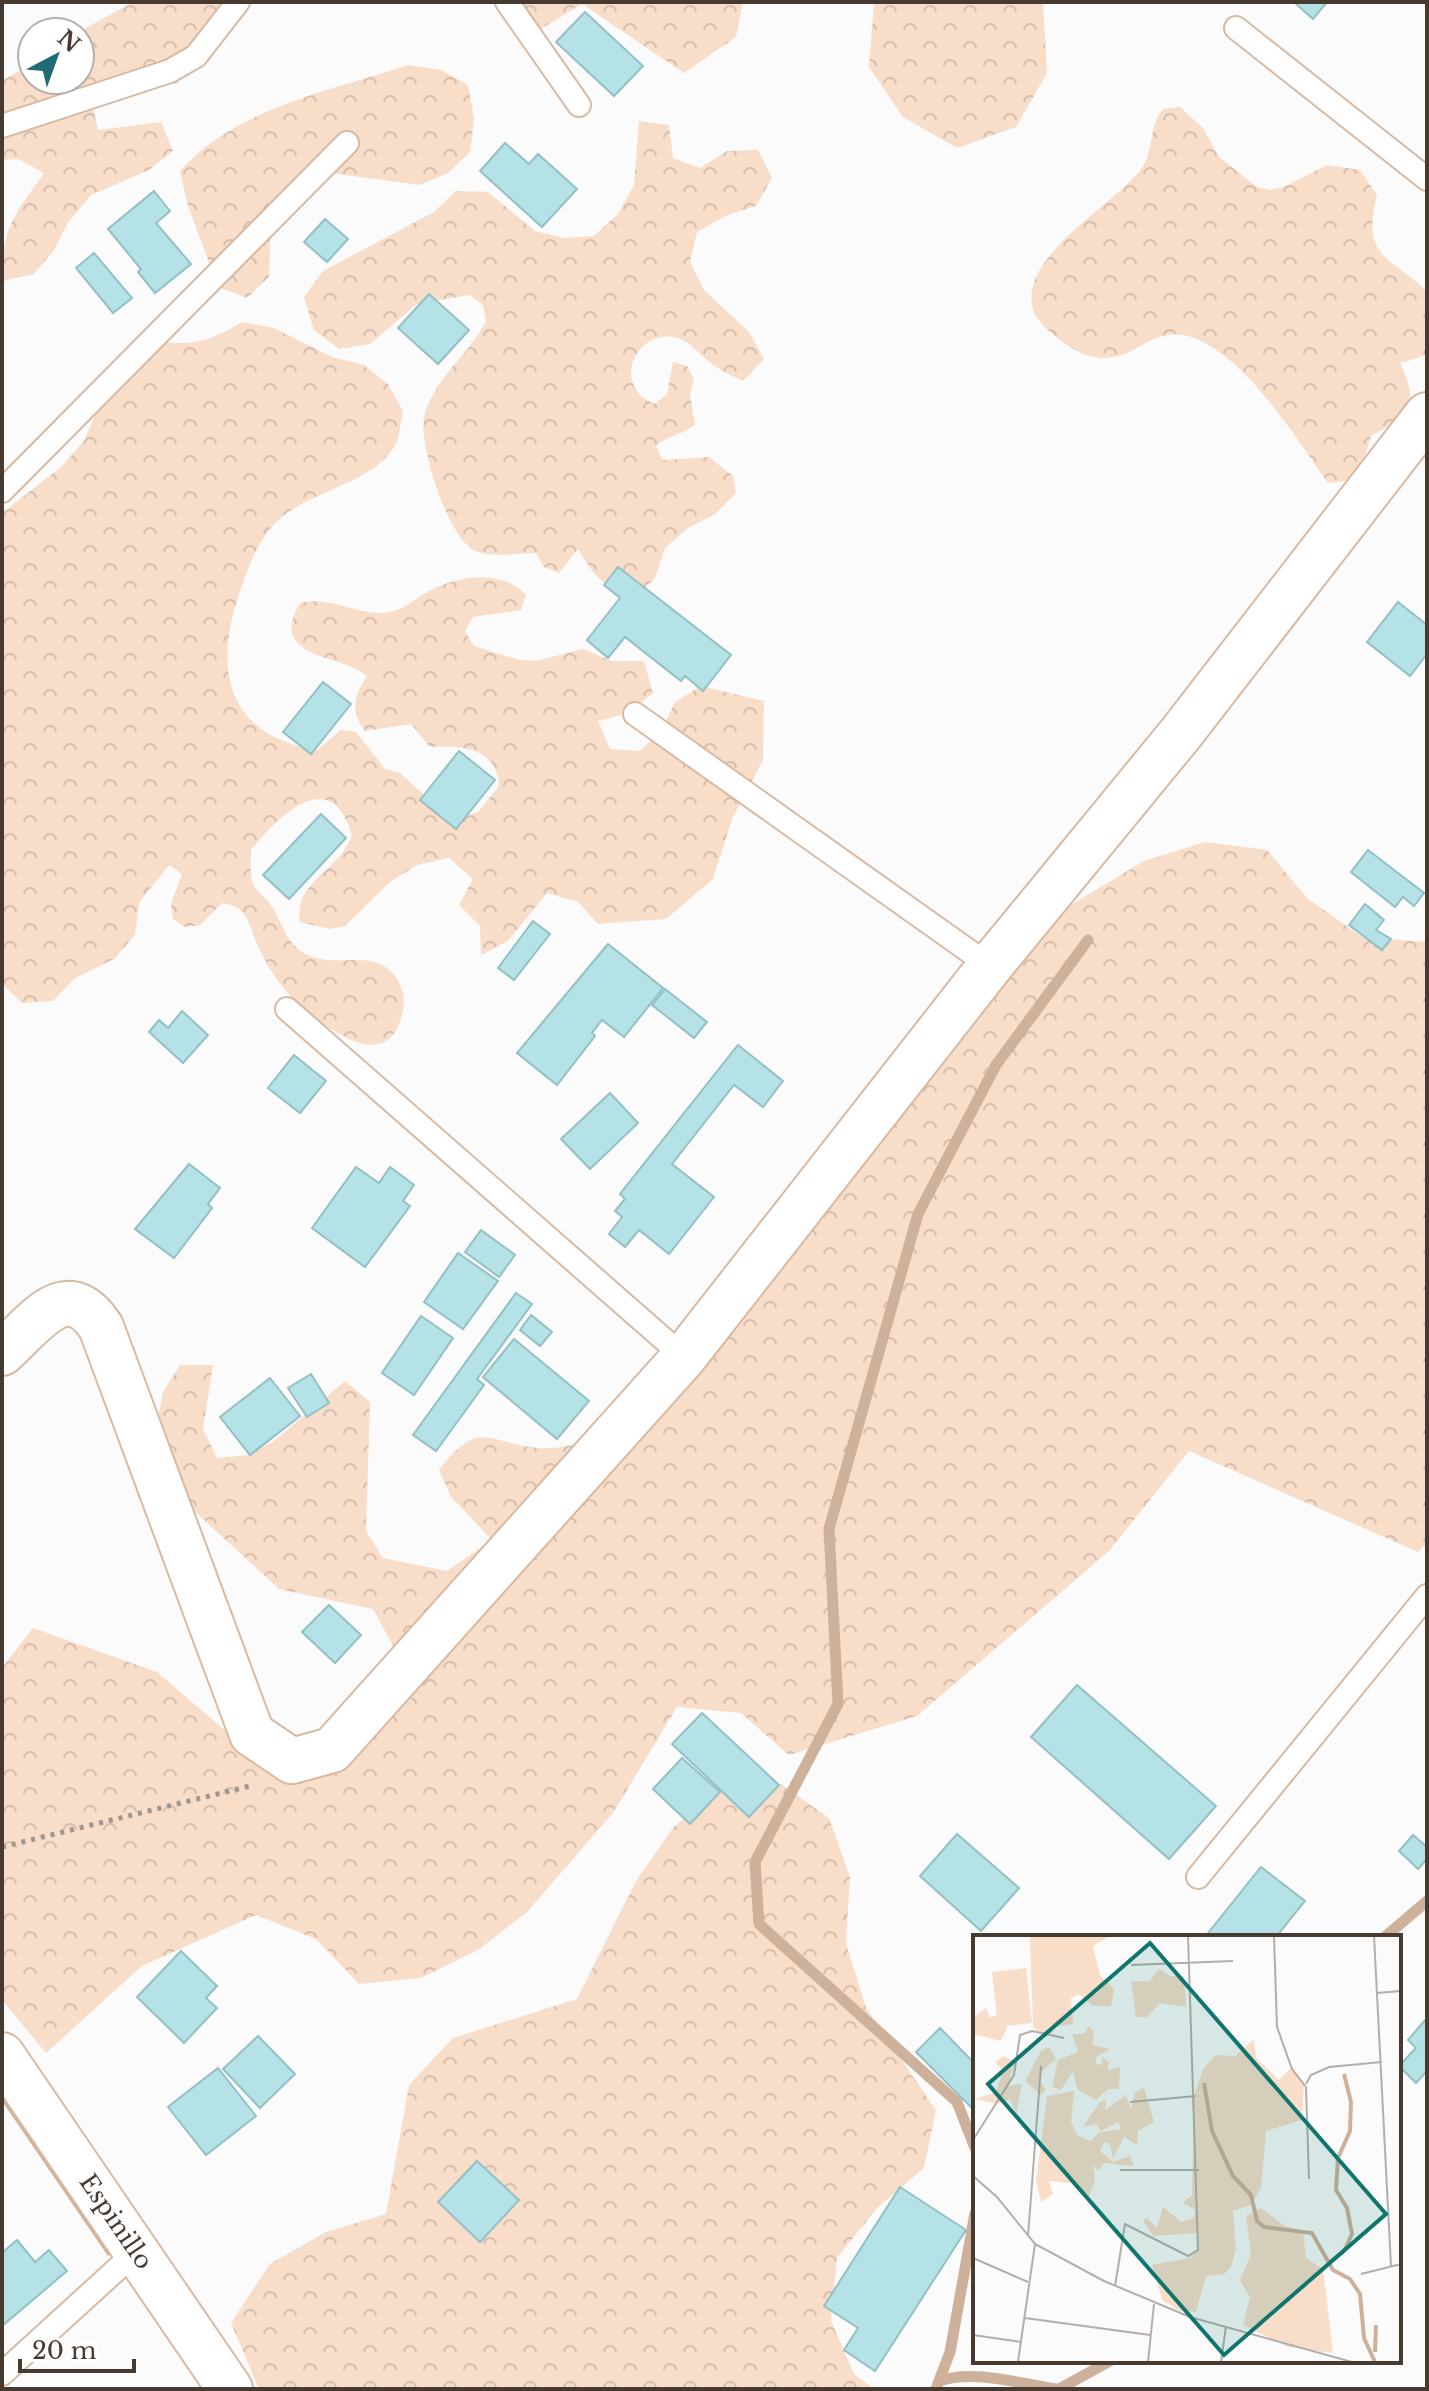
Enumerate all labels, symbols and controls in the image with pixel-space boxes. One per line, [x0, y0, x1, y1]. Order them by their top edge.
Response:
north arrow [16, 16, 96, 96]
text: N [52, 24, 86, 58]
inset map [973, 1935, 1401, 2363]
street label: Espinillo [74, 2168, 159, 2275]
scale bar [20, 2323, 134, 2373]
text: 20 m [32, 2336, 97, 2365]

